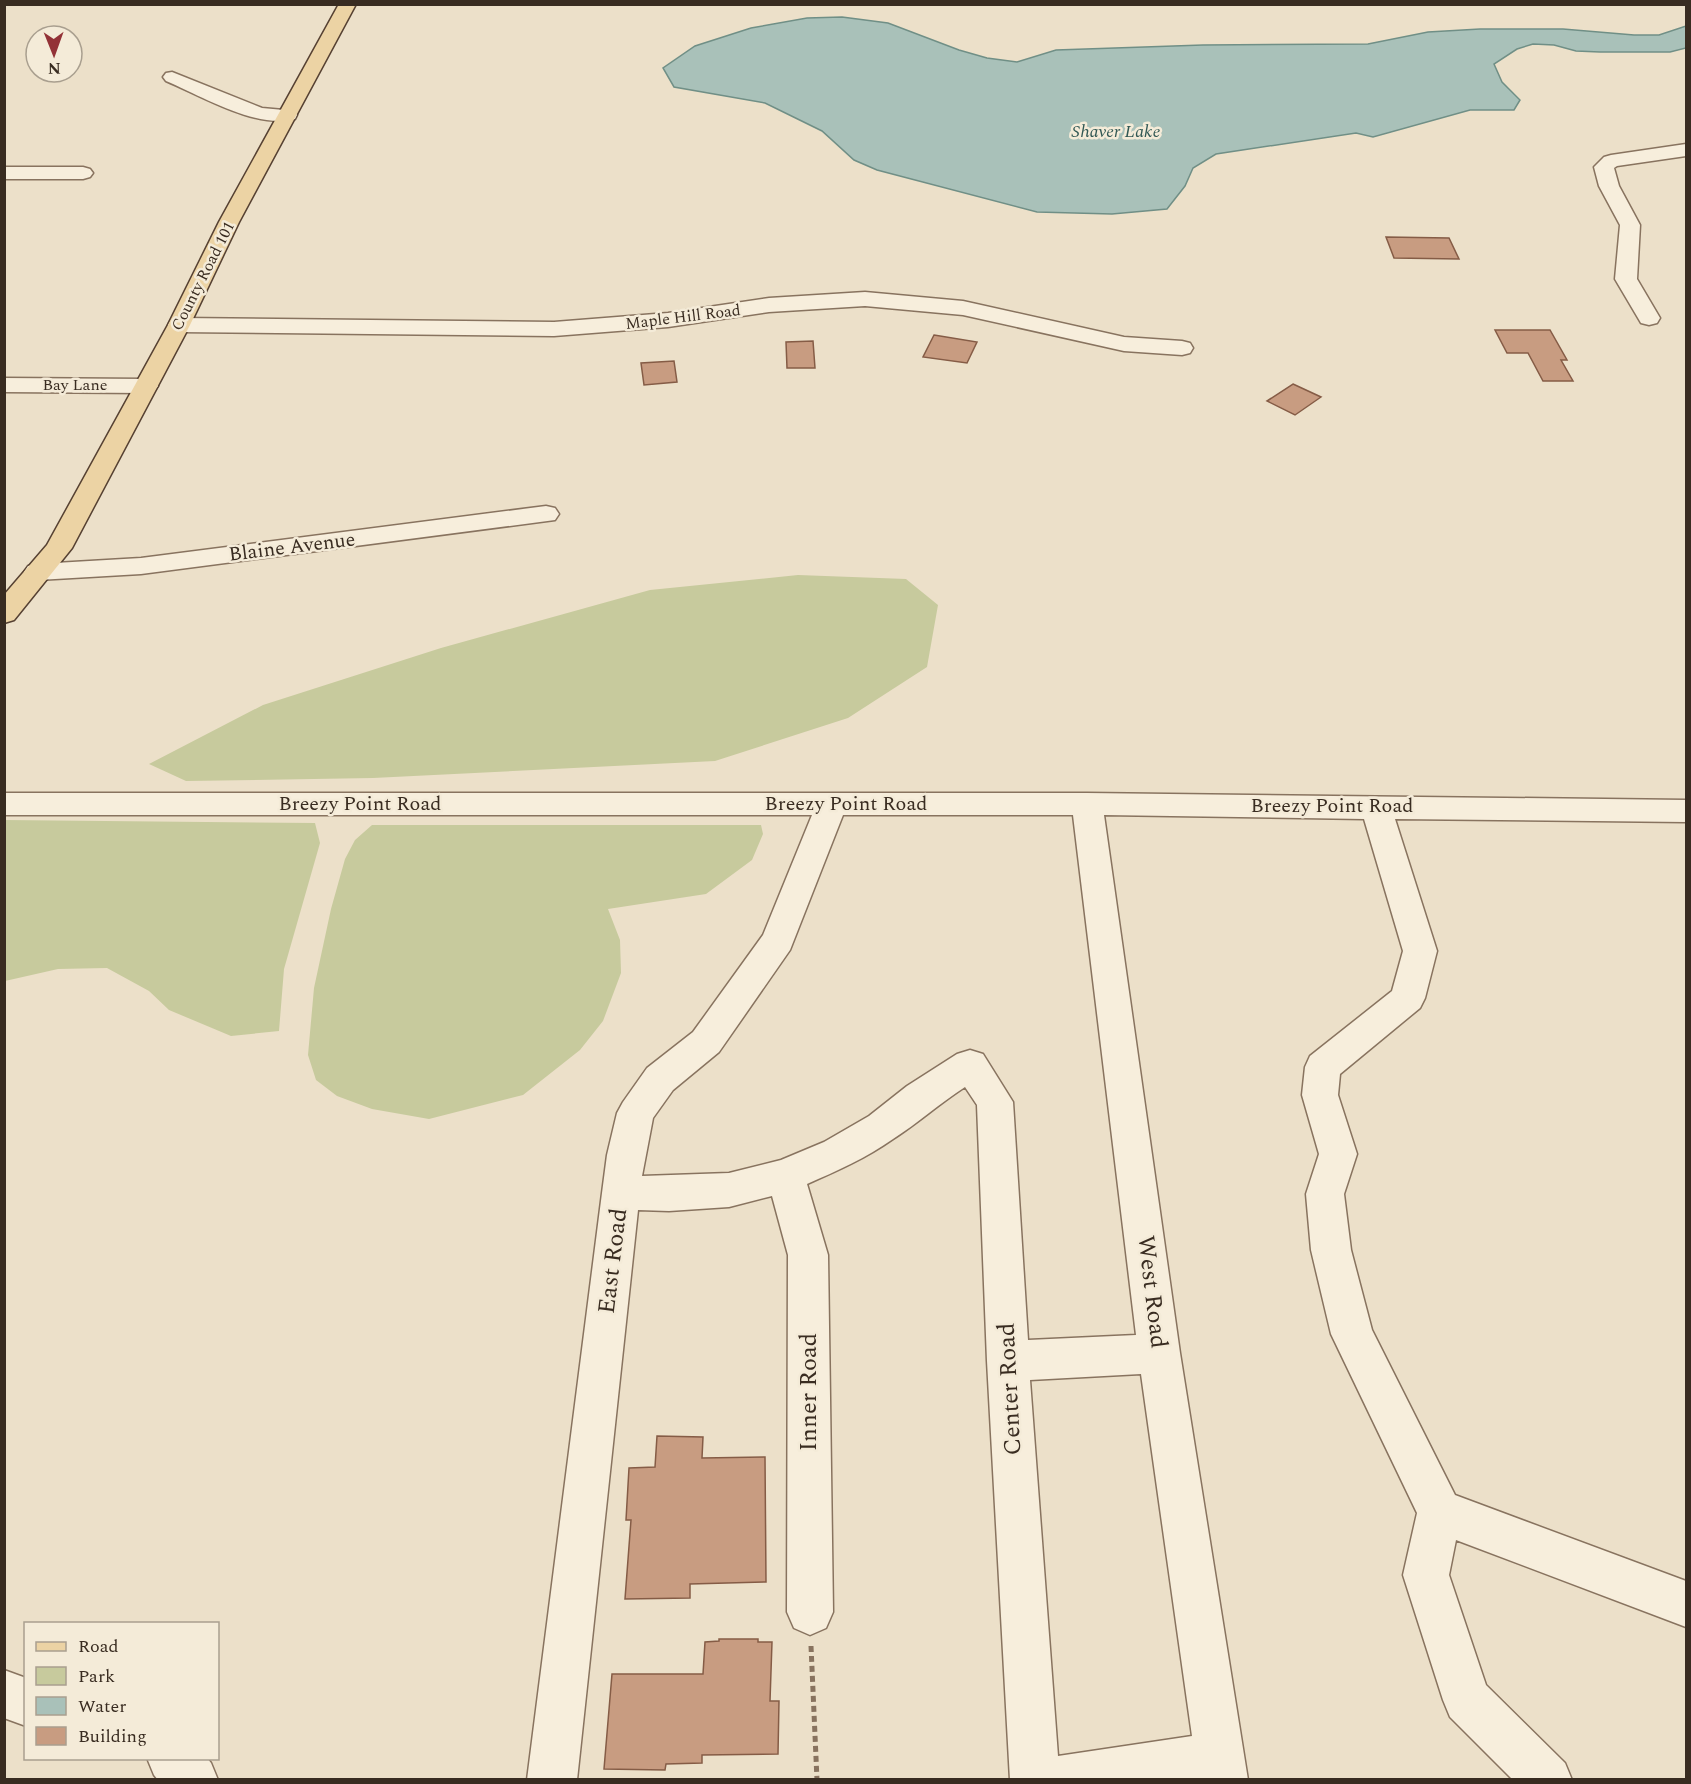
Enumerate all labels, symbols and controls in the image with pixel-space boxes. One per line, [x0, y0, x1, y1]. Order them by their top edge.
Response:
north arrow [24, 24, 84, 84]
text: N [48, 56, 61, 80]
water label: Shaver Lake [1072, 118, 1160, 145]
street label: County Road 101 [165, 217, 241, 335]
street label: Maple Hill Road [624, 298, 742, 336]
street label: Bay Lane [43, 373, 107, 397]
street label: Blaine Avenue [227, 524, 357, 570]
street label: Breezy Point Road [279, 789, 441, 819]
street label: Breezy Point Road [765, 789, 927, 819]
street label: Breezy Point Road [1251, 791, 1413, 821]
street label: East Road [589, 1206, 637, 1316]
street label: West Road [1127, 1234, 1177, 1350]
street label: Center Road [989, 1322, 1031, 1456]
street label: Inner Road [791, 1333, 827, 1451]
legend [24, 1622, 219, 1760]
text: Road [78, 1633, 119, 1660]
text: Park [78, 1663, 115, 1690]
text: Water [78, 1693, 126, 1720]
text: Building [78, 1723, 147, 1750]

